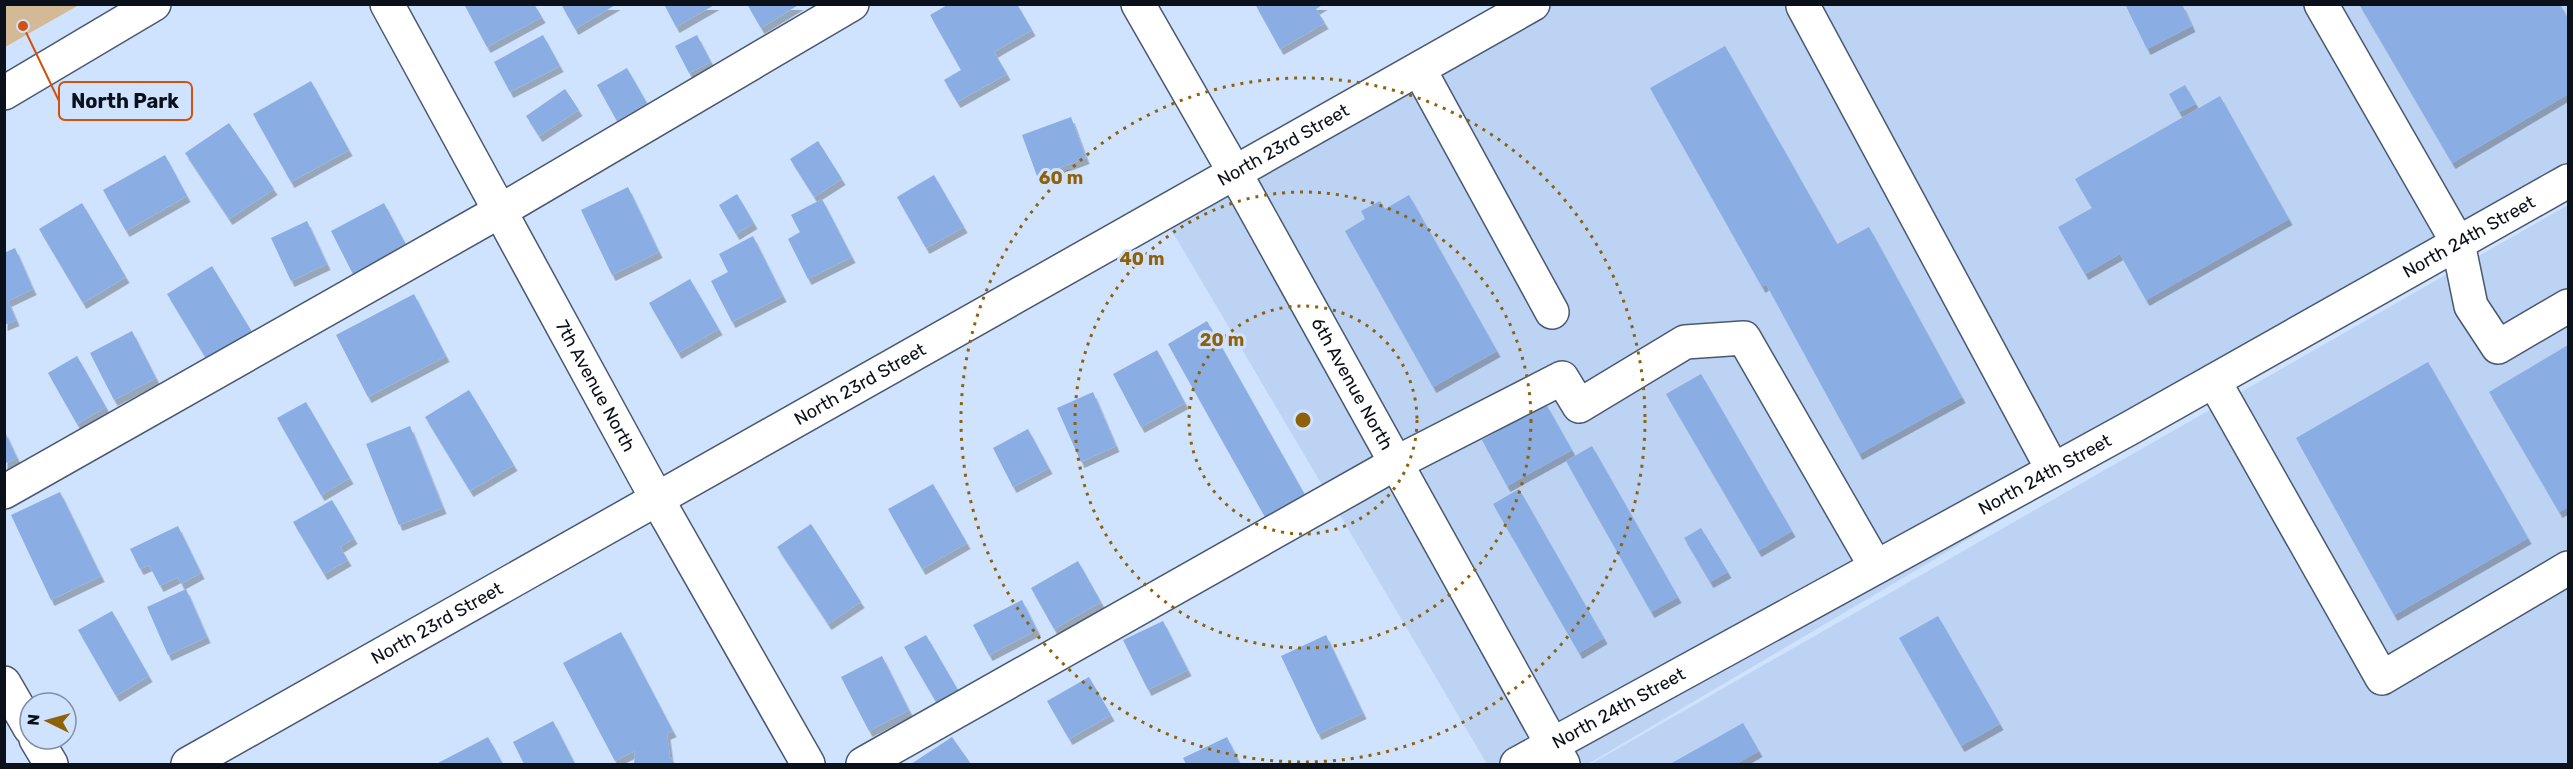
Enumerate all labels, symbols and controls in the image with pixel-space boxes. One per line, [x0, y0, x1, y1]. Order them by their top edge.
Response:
callout: North Park [59, 82, 192, 120]
text: North Park [71, 89, 179, 113]
street label: North 23rd Street [1214, 99, 1353, 191]
text: 60 m [1039, 167, 1083, 189]
street label: North 24th Street [2399, 191, 2539, 283]
text: 40 m [1120, 248, 1164, 270]
street label: 6th Avenue North [1306, 314, 1398, 454]
street label: 7th Avenue North [551, 316, 640, 455]
text: 20 m [1200, 329, 1244, 351]
street label: North 23rd Street [791, 338, 930, 430]
centre of rings [1293, 410, 1313, 430]
street label: North 24th Street [1975, 429, 2115, 520]
street label: North 23rd Street [367, 577, 507, 669]
street label: North 24th Street [1548, 663, 1689, 754]
north arrow [18, 691, 78, 751]
text: N [24, 713, 44, 726]

